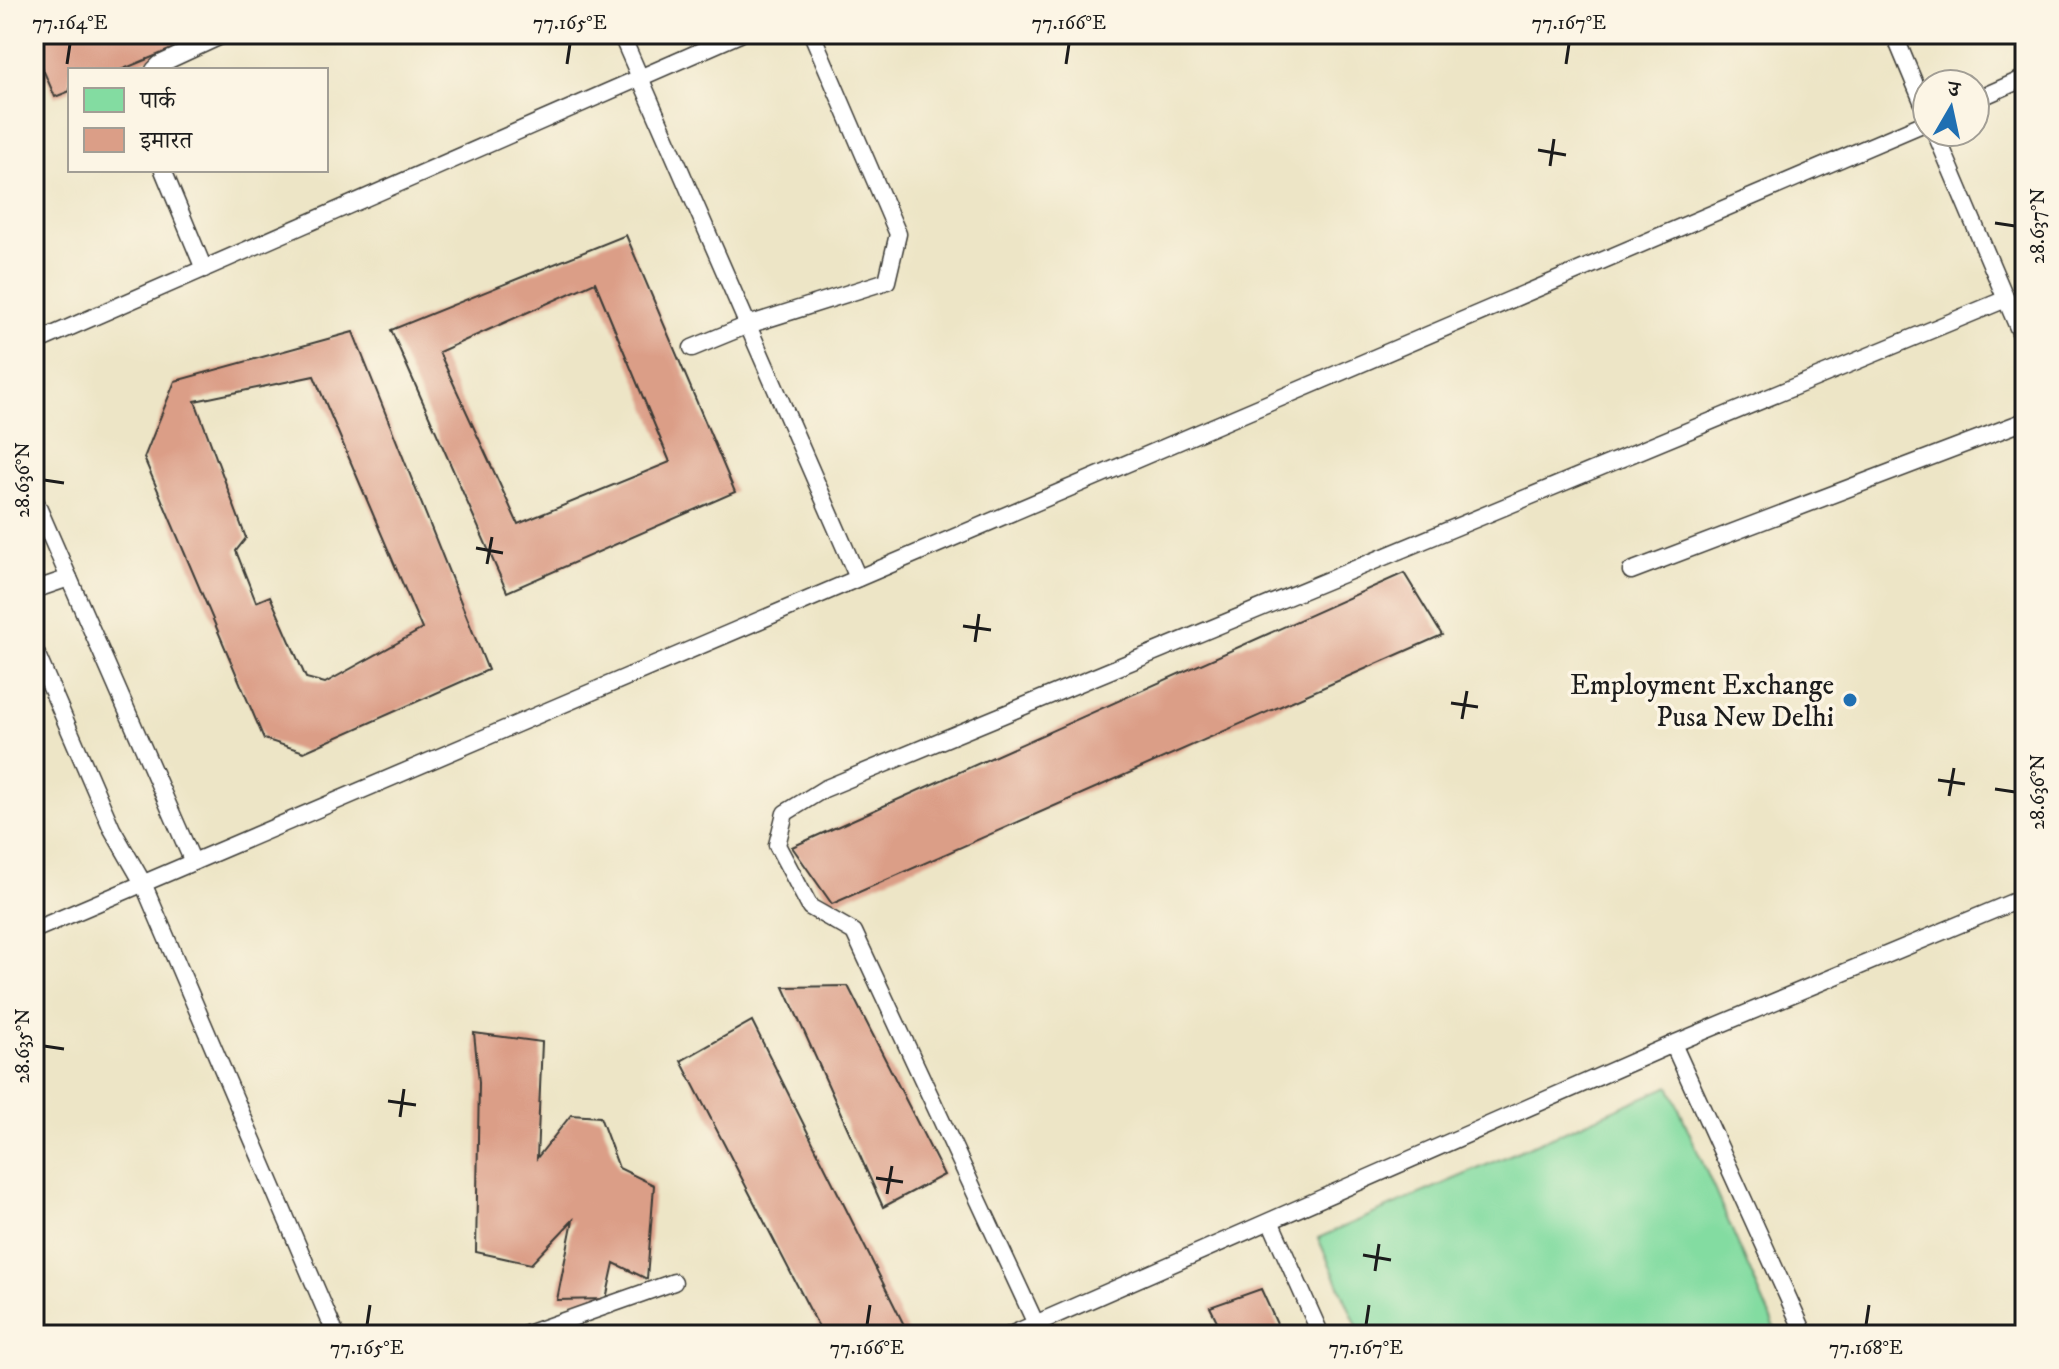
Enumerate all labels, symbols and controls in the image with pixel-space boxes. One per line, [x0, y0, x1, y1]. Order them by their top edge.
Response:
text: 77.164°E [32, 11, 108, 36]
text: 77.165°E [533, 11, 607, 36]
text: 77.166°E [1032, 11, 1106, 36]
text: 77.167°E [1532, 11, 1606, 36]
legend [68, 68, 328, 172]
north arrow [1911, 68, 1991, 148]
text: उ [1944, 75, 1963, 104]
text: पार्क [139, 86, 177, 116]
text: इमारत [139, 126, 193, 156]
text: 28.637°N [2026, 188, 2051, 264]
text: 28.636°N [11, 442, 36, 518]
place label: Employment Exchange Pusa New Delhi [1570, 668, 1834, 735]
marker: Employment Exchange Pusa New Delhi [1841, 691, 1859, 709]
text: 28.636°N [2026, 754, 2051, 830]
text: 28.635°N [11, 1008, 36, 1084]
text: 77.165°E [330, 1336, 404, 1361]
text: 77.166°E [830, 1336, 904, 1361]
text: 77.167°E [1329, 1336, 1403, 1361]
text: 77.168°E [1829, 1336, 1903, 1361]

